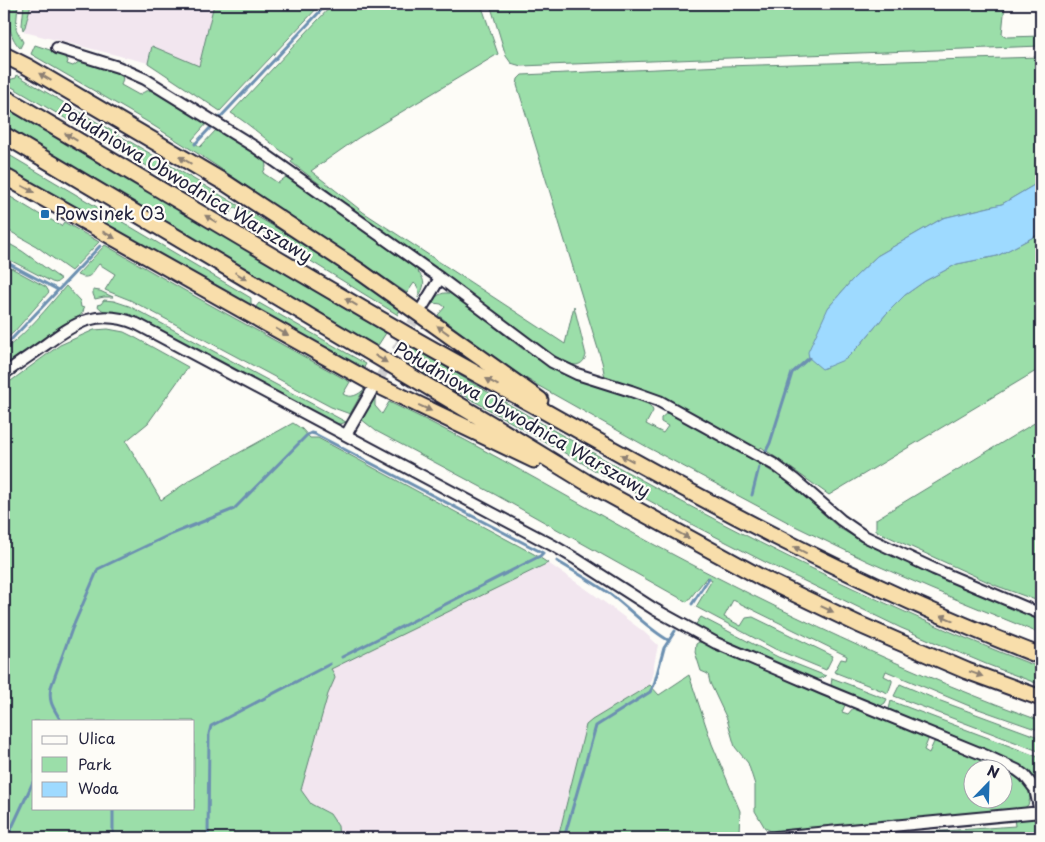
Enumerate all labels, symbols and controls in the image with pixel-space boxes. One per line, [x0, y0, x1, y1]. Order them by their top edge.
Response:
one-way arrow [38, 73, 51, 82]
street label: Południowa Obwodnica Warszawy [54, 95, 318, 268]
one-way arrow [65, 132, 78, 141]
one-way arrow [178, 155, 191, 164]
one-way arrow [21, 185, 34, 194]
place label: Powsinek 03 [55, 199, 165, 226]
marker: Powsinek 03 [39, 208, 51, 220]
one-way arrow [205, 215, 218, 224]
one-way arrow [102, 231, 117, 239]
one-way arrow [235, 271, 248, 280]
one-way arrow [344, 298, 359, 306]
one-way arrow [436, 325, 450, 335]
one-way arrow [275, 327, 288, 336]
street label: Południowa Obwodnica Warszawy [390, 334, 656, 503]
one-way arrow [374, 355, 387, 364]
one-way arrow [486, 378, 499, 387]
one-way arrow [418, 404, 432, 412]
one-way arrow [621, 454, 634, 463]
one-way arrow [675, 531, 690, 539]
one-way arrow [793, 546, 807, 554]
one-way arrow [820, 605, 834, 613]
one-way arrow [940, 613, 954, 621]
one-way arrow [969, 670, 984, 678]
legend [32, 720, 195, 810]
text: Ulica [78, 726, 116, 749]
text: Park [78, 752, 112, 775]
north arrow [962, 760, 1012, 810]
text: N [984, 760, 1002, 783]
text: Woda [78, 776, 119, 799]

